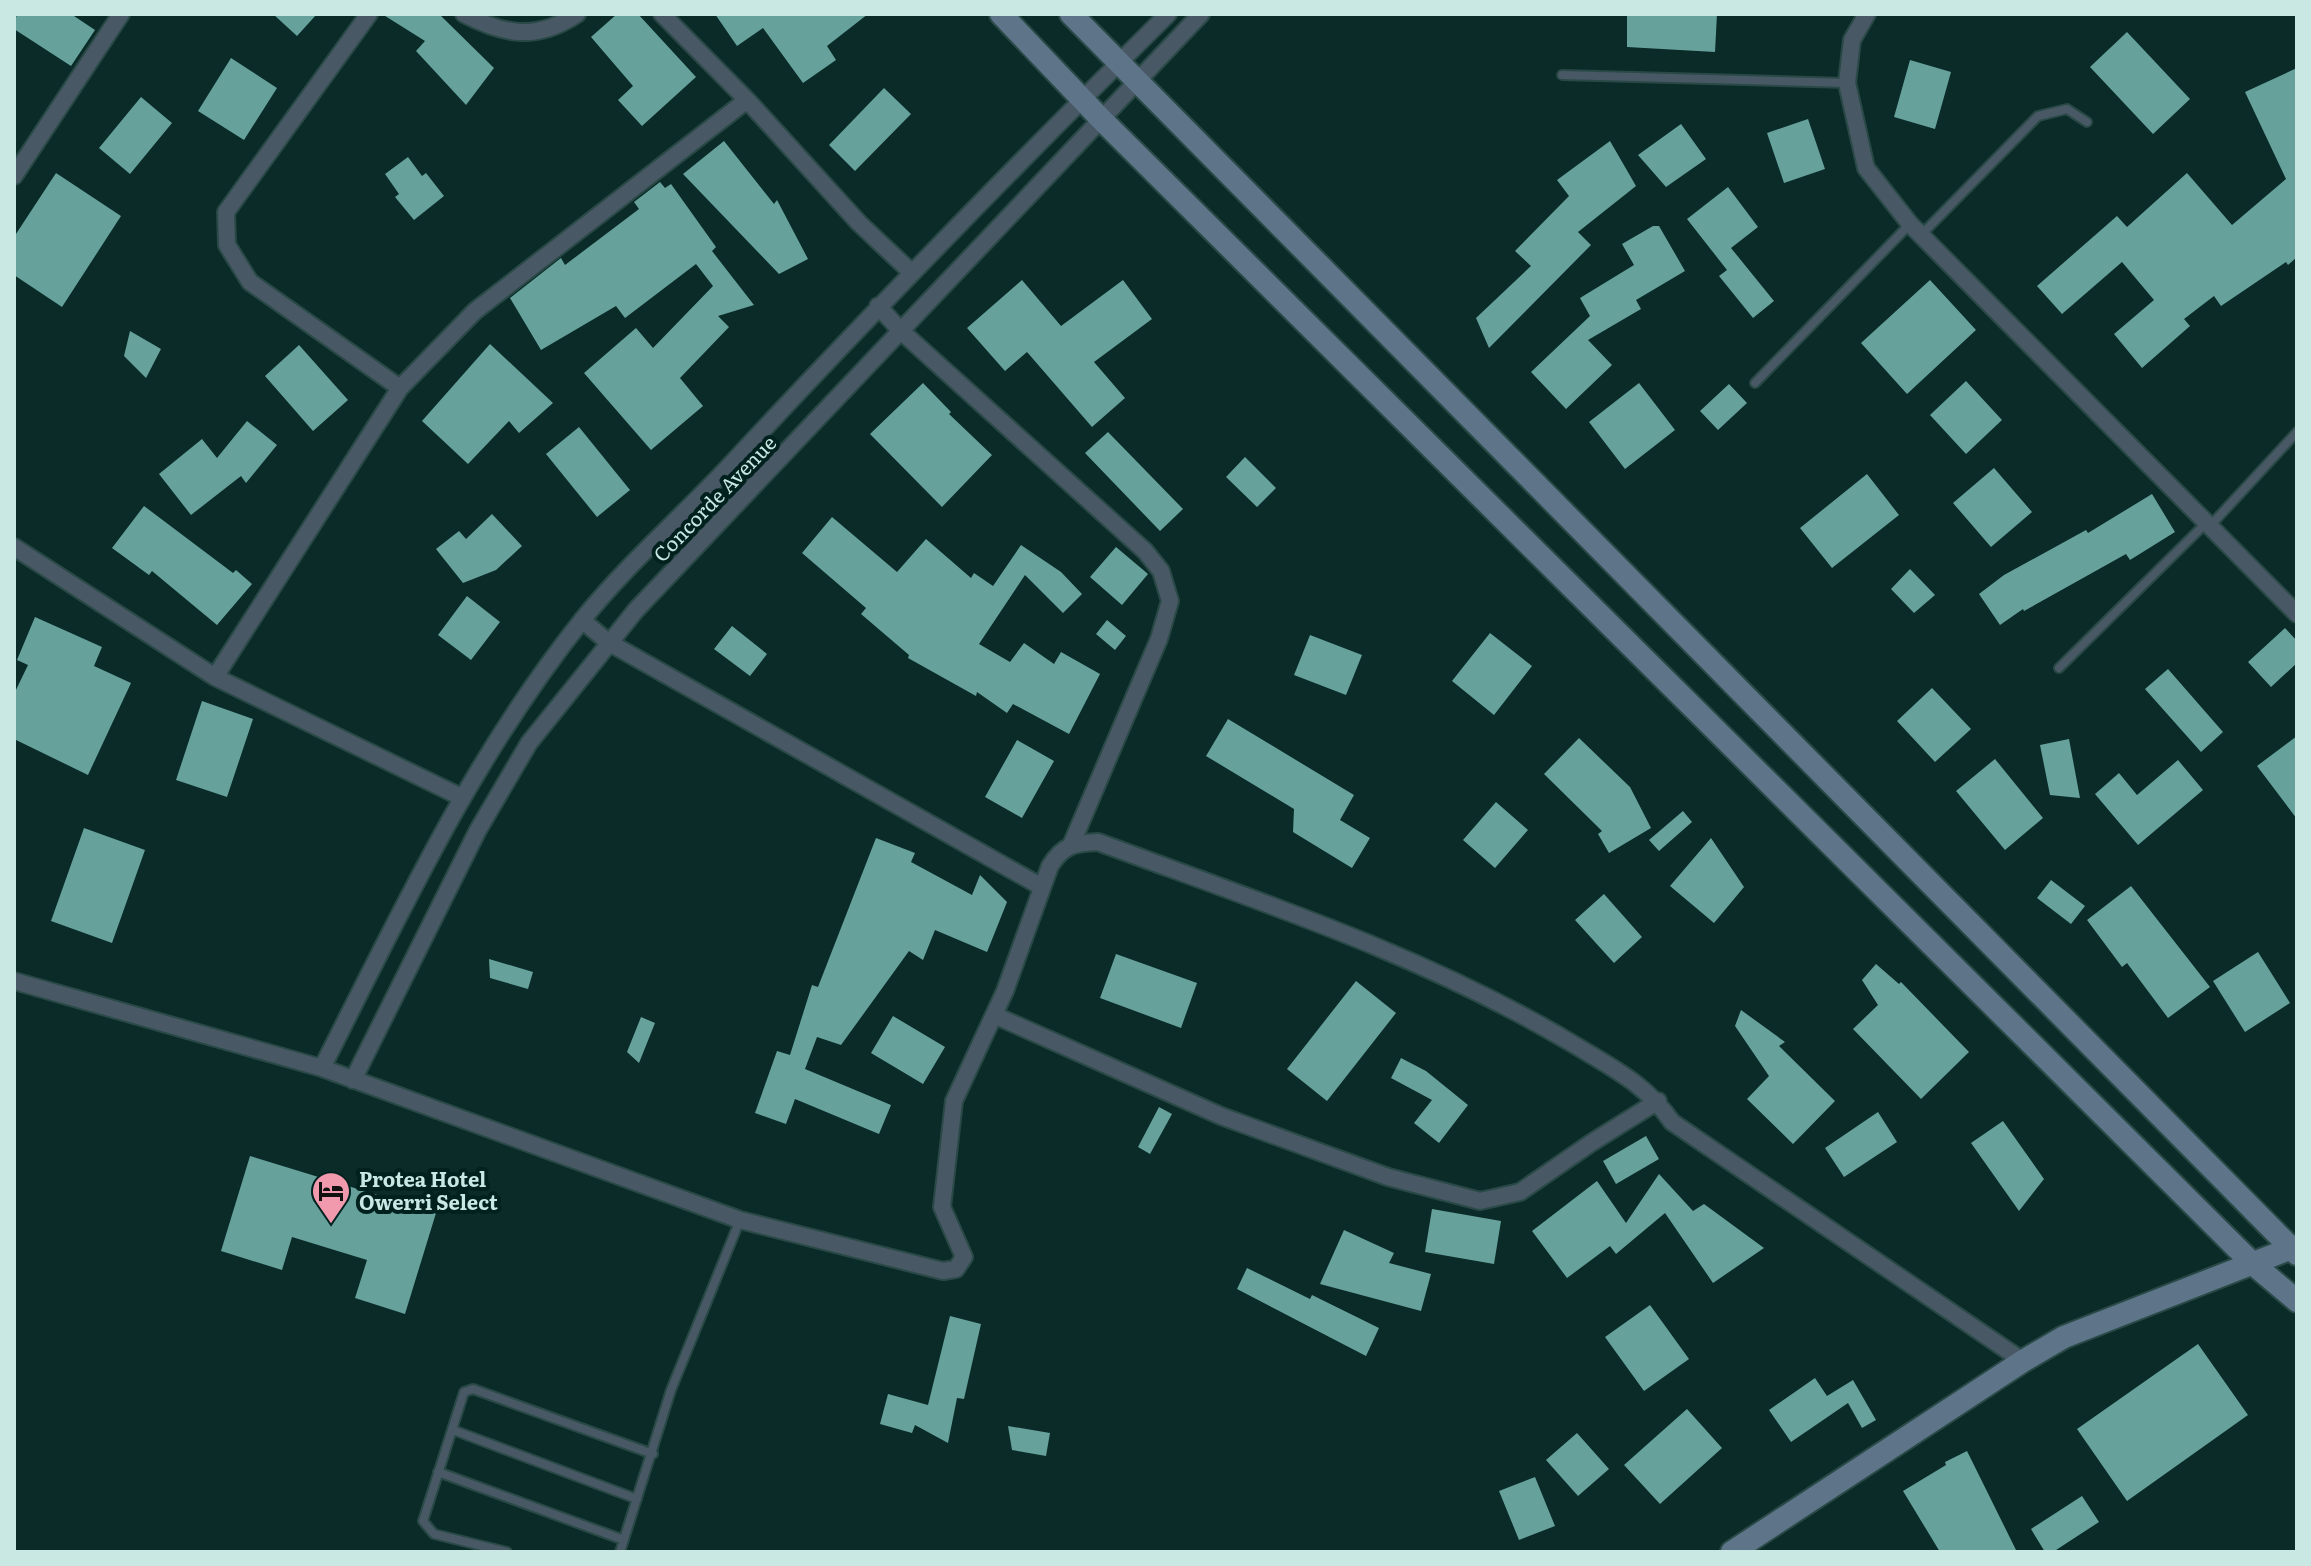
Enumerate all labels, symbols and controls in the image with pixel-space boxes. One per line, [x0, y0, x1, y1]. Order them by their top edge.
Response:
street label: Concorde Avenue [645, 428, 782, 568]
place label: Protea Hotel Owerri Select [359, 1163, 498, 1216]
hotel icon: Protea Hotel Owerri Select [310, 1170, 352, 1225]

